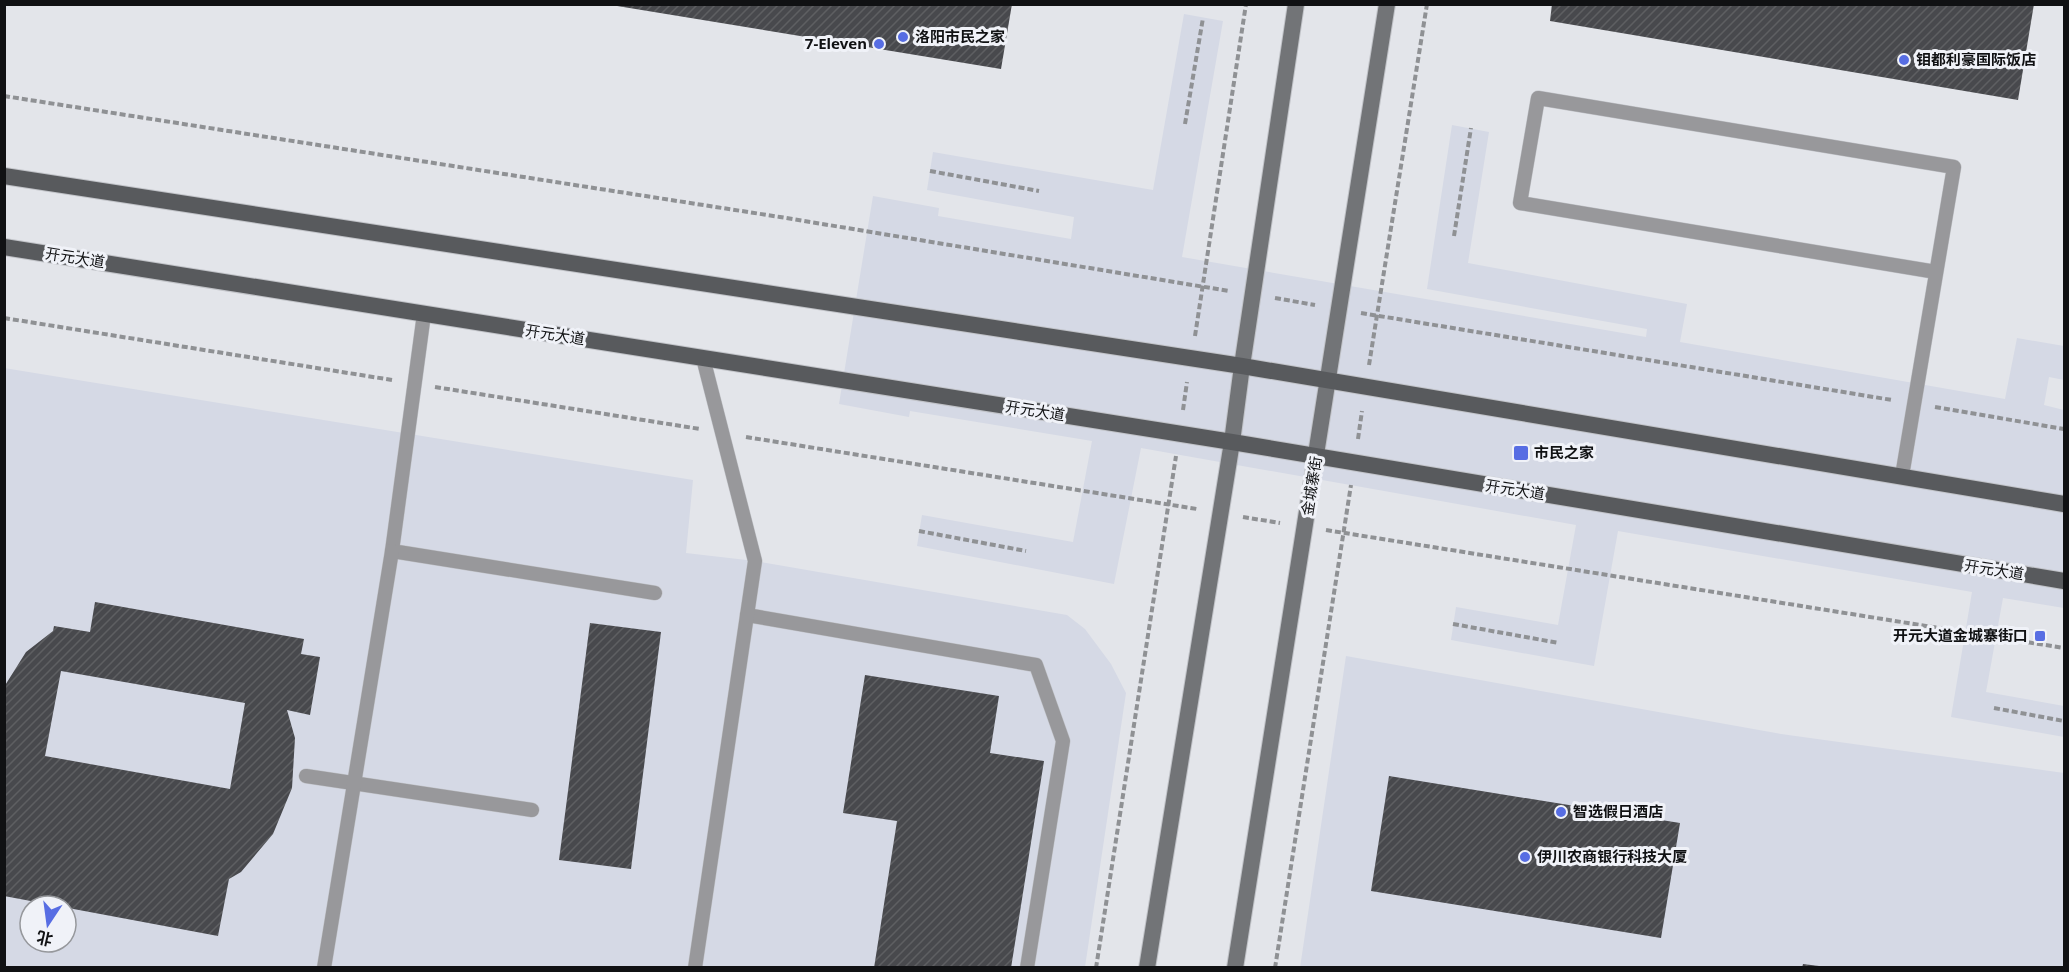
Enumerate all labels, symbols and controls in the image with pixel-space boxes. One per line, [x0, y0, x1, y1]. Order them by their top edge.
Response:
place label: 洛阳市民之家 [915, 26, 1005, 46]
marker: 洛阳市民之家 [896, 30, 910, 44]
place label: 7-Eleven [805, 33, 867, 53]
marker: 7-Eleven [872, 37, 886, 51]
place label: 钼都利豪国际饭店 [1916, 49, 2036, 69]
marker: 钼都利豪国际饭店 [1897, 53, 1911, 67]
street label: 开元大道 [44, 242, 106, 272]
street label: 开元大道 [524, 319, 586, 349]
street label: 开元大道 [1004, 395, 1066, 425]
place label: 市民之家 [1534, 442, 1594, 462]
marker: 市民之家 [1512, 444, 1530, 462]
street label: 金城寨街 [1296, 455, 1326, 517]
street label: 开元大道 [1484, 474, 1546, 504]
street label: 开元大道 [1963, 554, 2025, 584]
place label: 开元大道金城寨街口 [1893, 625, 2028, 645]
marker: 开元大道金城寨街口 [2033, 629, 2047, 643]
place label: 智选假日酒店 [1573, 801, 1663, 821]
marker: 智选假日酒店 [1554, 805, 1568, 819]
place label: 伊川农商银行科技大厦 [1537, 846, 1687, 866]
marker: 伊川农商银行科技大厦 [1518, 850, 1532, 864]
north arrow [18, 894, 78, 954]
text: 北 [34, 926, 55, 951]

